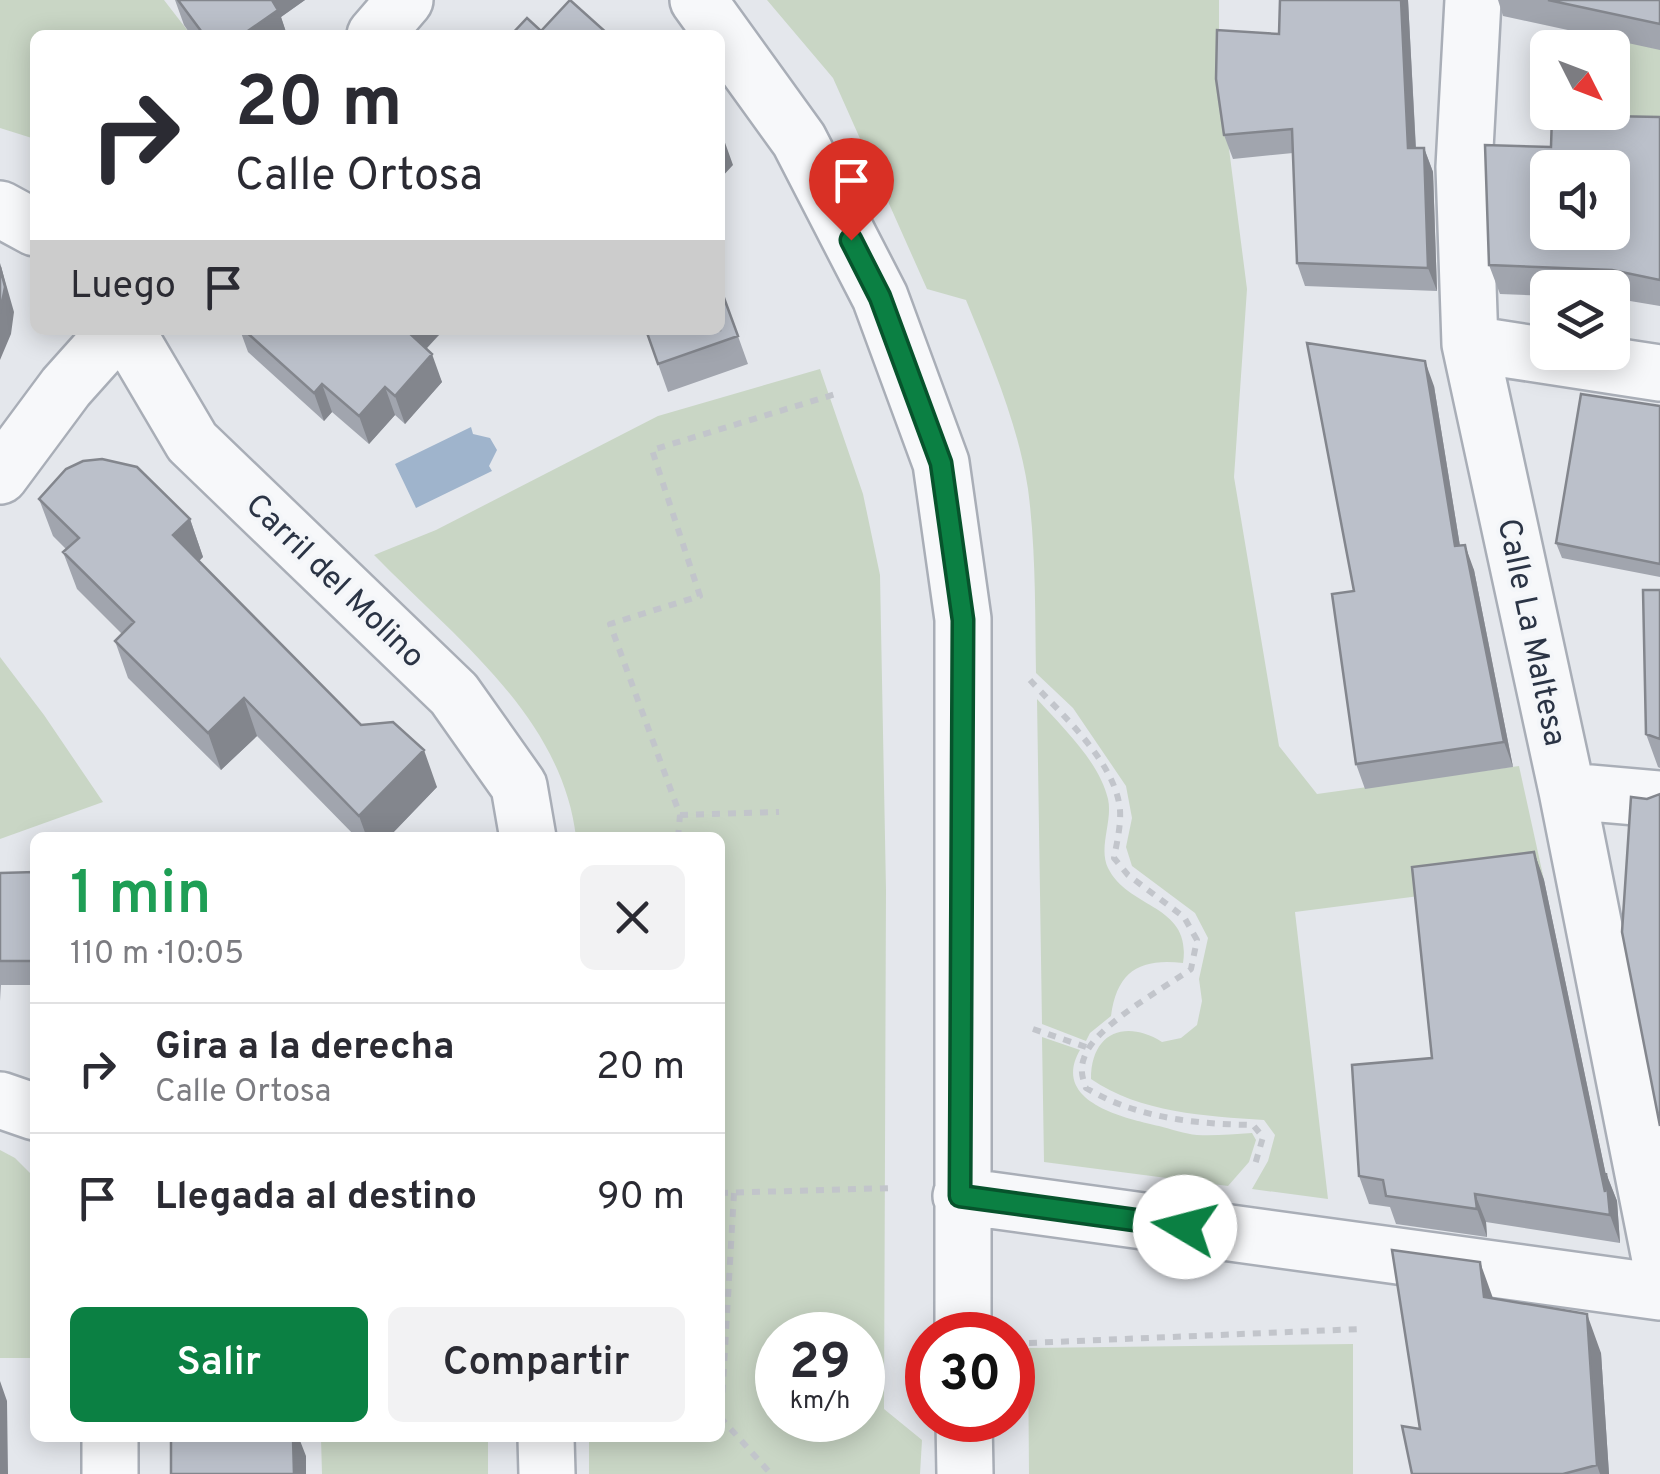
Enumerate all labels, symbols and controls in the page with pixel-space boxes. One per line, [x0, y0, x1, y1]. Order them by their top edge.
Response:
north arrow [1530, 30, 1630, 130]
map controls [1530, 30, 1630, 370]
text: 20 m [235, 62, 403, 151]
icon: right [70, 70, 200, 200]
pin [809, 138, 894, 241]
text: Calle Ortosa [235, 149, 483, 206]
button: sound [1530, 150, 1630, 250]
icon: arrive [824, 153, 879, 208]
icon: arrive [196, 260, 251, 315]
text: Luego [70, 263, 176, 312]
button: layers [1530, 270, 1630, 370]
street label: Carril del Molino [236, 486, 432, 678]
street label: Calle La Maltesa [1486, 515, 1574, 750]
text: 1 min [70, 859, 211, 935]
button: close [580, 865, 685, 970]
text: 110 m · 10:05 [70, 935, 244, 975]
text: Gira a la derecha [155, 1024, 454, 1073]
icon: right [70, 1041, 125, 1096]
text: 20 m [596, 1044, 685, 1093]
text: Calle Ortosa [155, 1073, 331, 1113]
icon: arrive [70, 1171, 125, 1226]
text: Llegada al destino [155, 1174, 477, 1223]
text: 90 m [597, 1174, 685, 1223]
position arrow [1133, 1175, 1237, 1279]
button: Salir [70, 1307, 368, 1422]
button: Compartir [388, 1307, 685, 1422]
speed limit sign: 30 [905, 1312, 1035, 1442]
text: 29 [789, 1333, 851, 1396]
text: km/h [790, 1386, 850, 1418]

